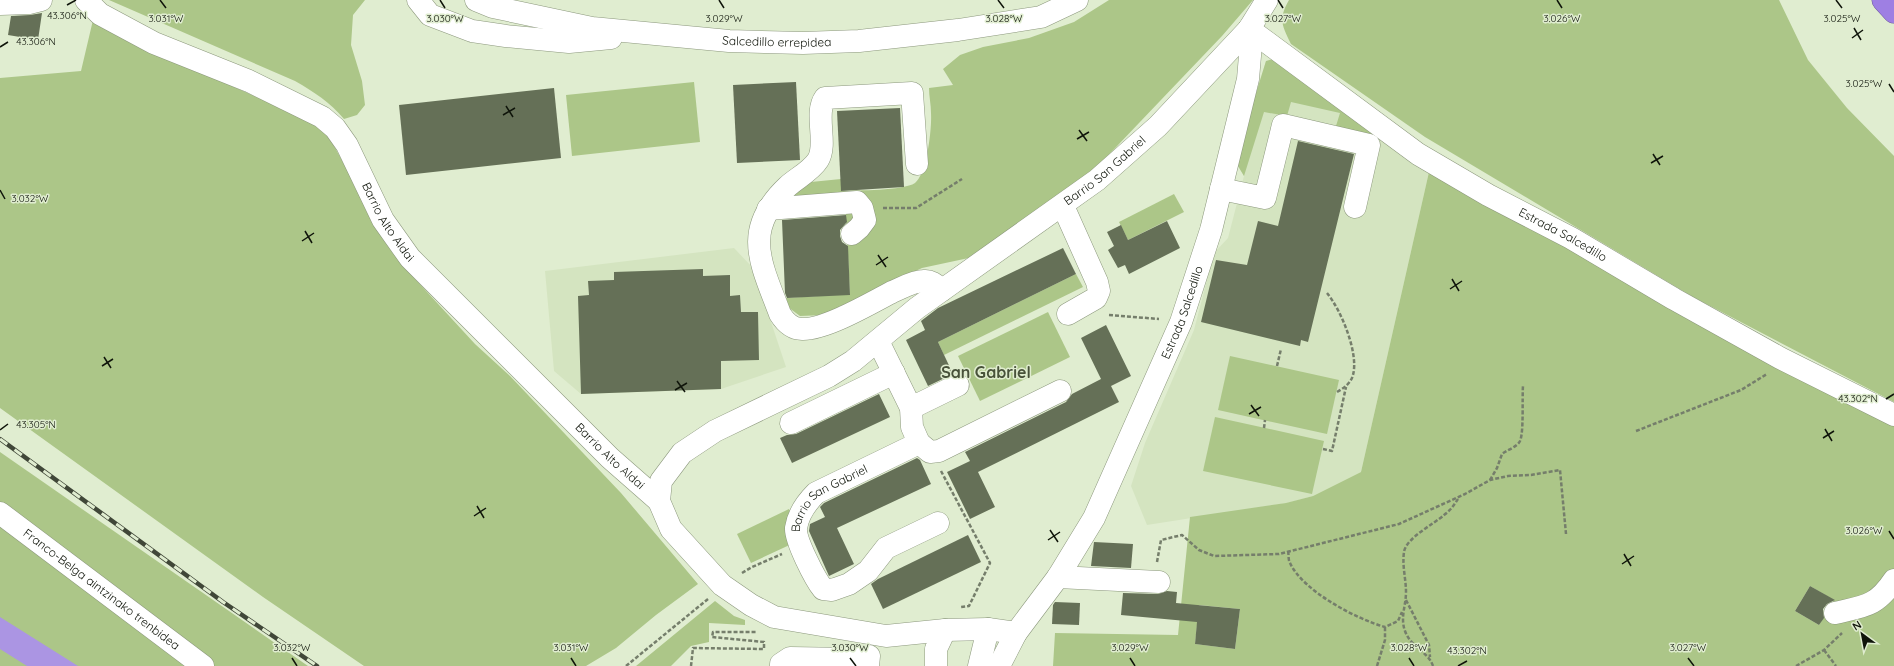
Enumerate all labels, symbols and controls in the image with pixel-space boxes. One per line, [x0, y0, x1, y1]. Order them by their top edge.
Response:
text: 43.306°N [47, 9, 87, 22]
text: 3.031°W [149, 12, 184, 25]
text: 3.030°W [426, 12, 464, 25]
text: 3.029°W [705, 12, 743, 25]
text: 3.028°W [986, 12, 1023, 25]
text: 3.027°W [1265, 12, 1302, 25]
text: 3.026°W [1544, 12, 1581, 25]
text: 3.025°W [1824, 12, 1861, 25]
street label: Salcedillo errepidea [722, 32, 832, 50]
text: 43.306°N [16, 35, 56, 48]
text: 3.025°W [1846, 77, 1883, 90]
street label: Barrio San Gabriel [1061, 133, 1149, 208]
street label: Barrio Alto Aldai [359, 180, 417, 265]
text: 3.032°W [12, 192, 49, 205]
street label: Estrada Salcedillo [1516, 204, 1610, 265]
street label: Estrada Salcedillo [1158, 264, 1206, 361]
district label: San Gabriel [941, 362, 1031, 382]
text: 43.302°N [1838, 392, 1878, 405]
text: 43.305°N [16, 418, 56, 431]
street label: Barrio Alto Aldai [572, 420, 648, 492]
street label: Barrio San Gabriel [788, 461, 870, 533]
text: 3.026°W [1846, 524, 1883, 537]
street label: Franco-Belga aintzinako trenbidea [20, 525, 183, 653]
north arrow [1842, 614, 1882, 654]
text: N [1850, 617, 1864, 634]
text: 3.032°W [274, 641, 311, 654]
text: 3.031°W [554, 641, 589, 654]
text: 3.030°W [831, 641, 869, 654]
text: 3.029°W [1111, 641, 1149, 654]
text: 3.028°W [1391, 641, 1428, 654]
text: 3.027°W [1670, 641, 1707, 654]
text: 43.302°N [1447, 644, 1487, 657]

